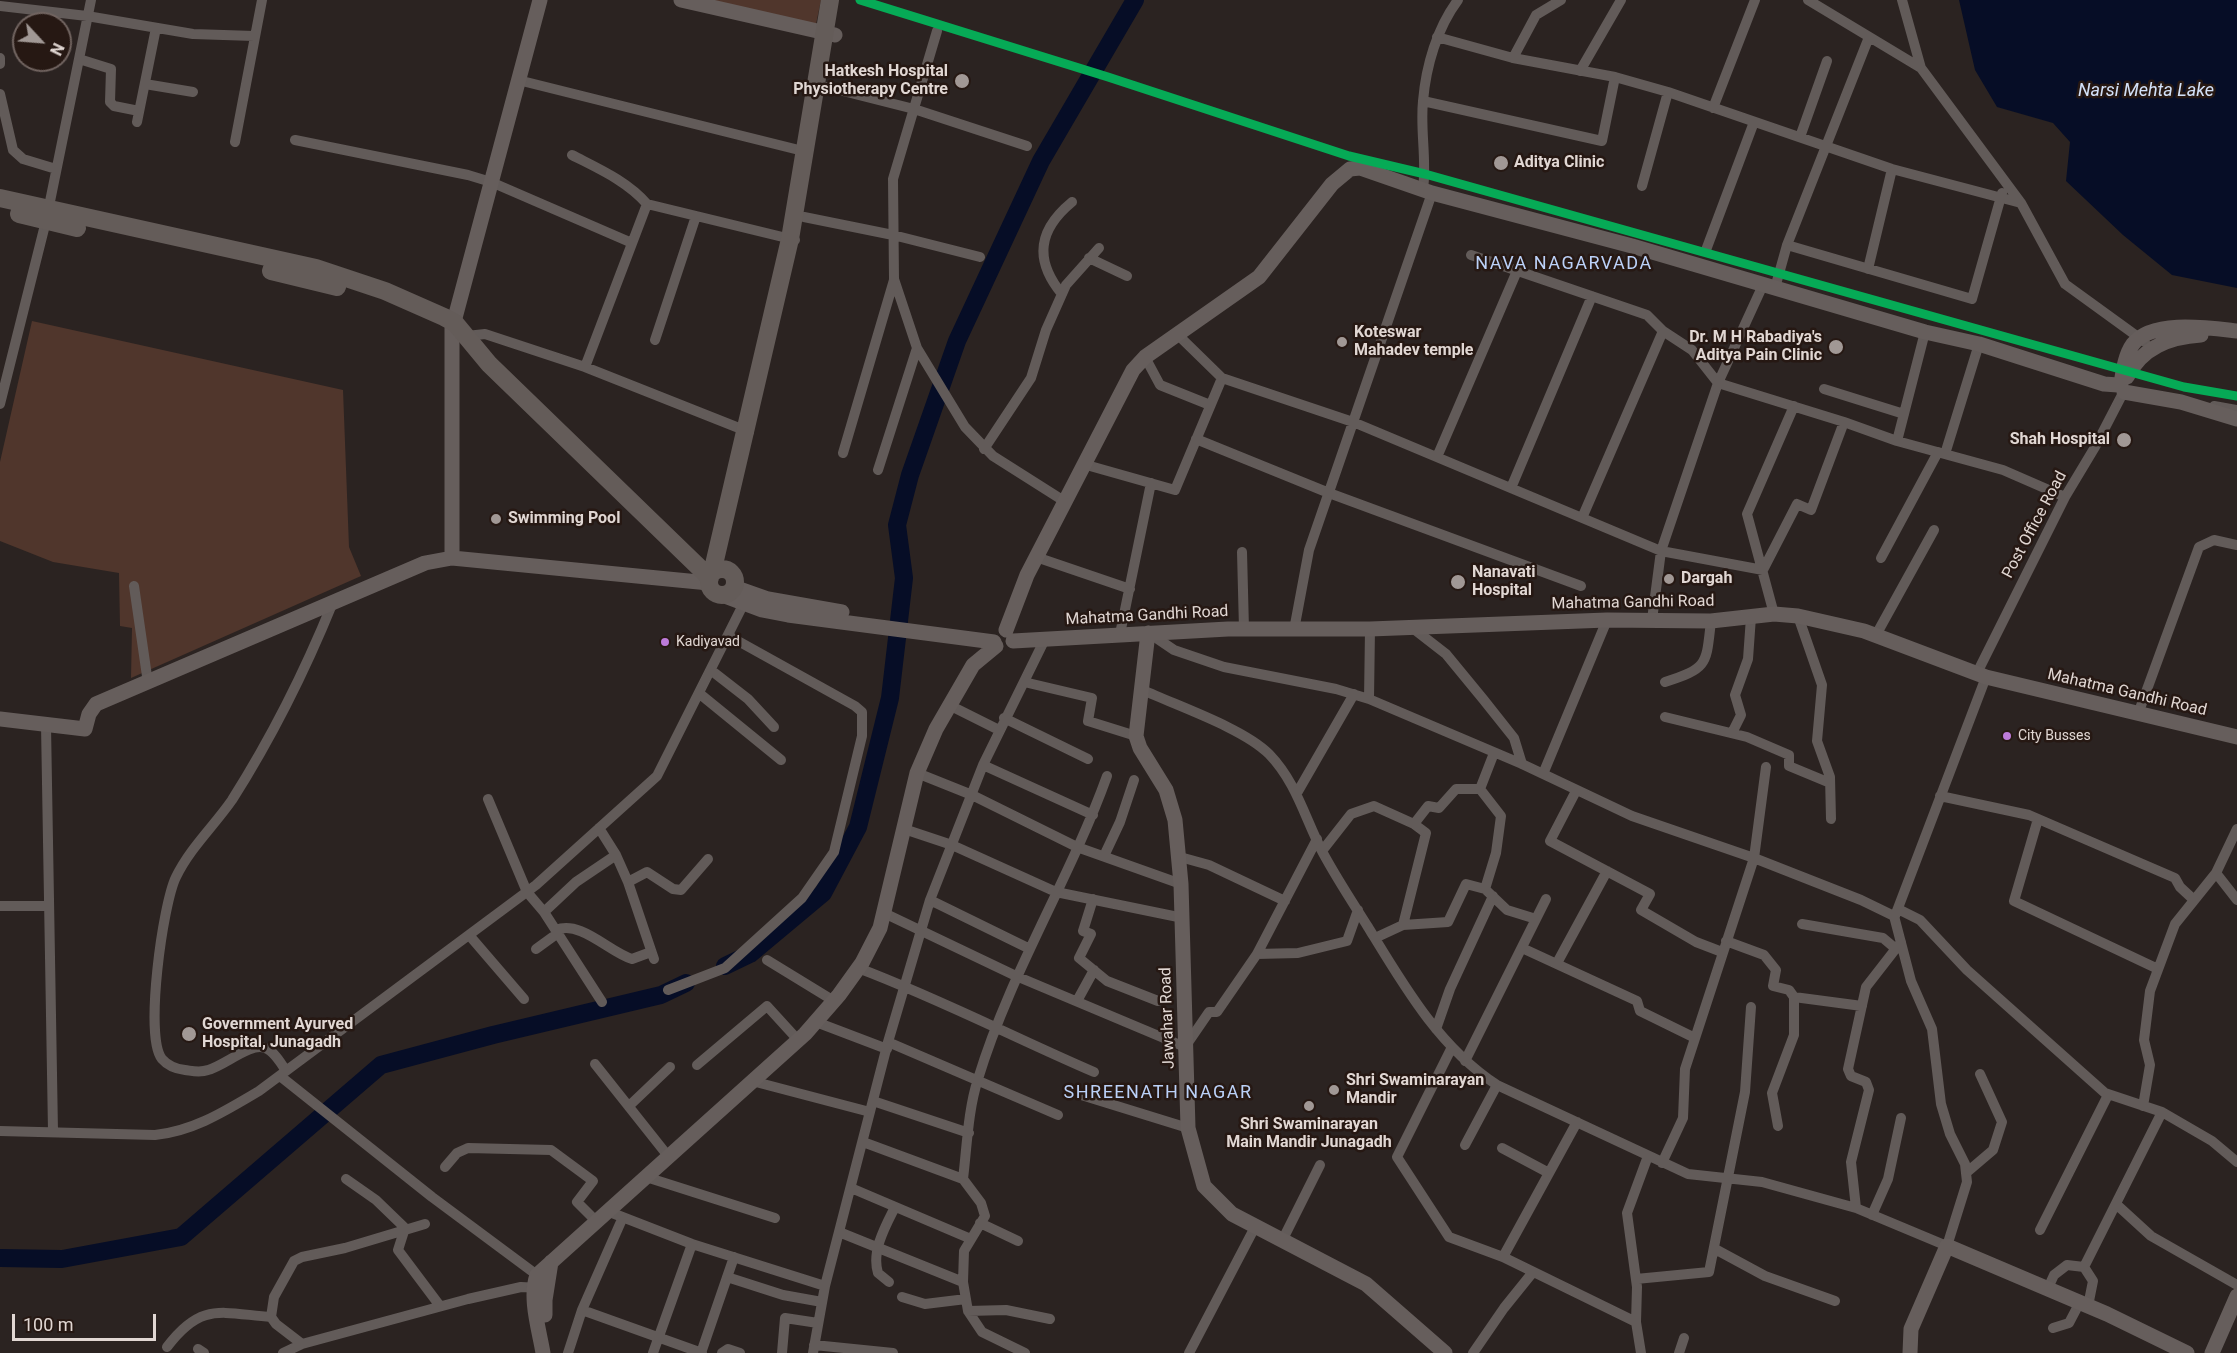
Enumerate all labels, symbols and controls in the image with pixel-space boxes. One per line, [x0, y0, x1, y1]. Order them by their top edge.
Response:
north arrow [12, 12, 72, 72]
text: N [46, 40, 68, 58]
place label: Hatkesh Hospital Physiotherapy Centre [793, 62, 948, 100]
marker: Hatkesh Hospital Physiotherapy Centre [953, 72, 971, 90]
water label: Narsi Mehta Lake [2078, 80, 2214, 102]
place label: Aditya Clinic [1514, 153, 1604, 173]
marker: Aditya Clinic [1492, 154, 1510, 172]
district label: NAVA NAGARVADA [1475, 253, 1653, 275]
place label: Koteswar Mahadev temple [1354, 323, 1474, 361]
place label: Dr. M H Rabadiya's Aditya Pain Clinic [1689, 328, 1822, 366]
marker: Koteswar Mahadev temple [1335, 335, 1349, 349]
marker: Dr. M H Rabadiya's Aditya Pain Clinic [1827, 338, 1845, 356]
place label: Shah Hospital [2010, 430, 2110, 450]
marker: Shah Hospital [2115, 431, 2133, 449]
street label: Post Office Road [1999, 468, 2071, 582]
place label: Swimming Pool [508, 509, 620, 529]
marker: Swimming Pool [489, 512, 503, 526]
place label: Nanavati Hospital [1472, 563, 1535, 601]
place label: Dargah [1681, 569, 1732, 589]
marker: Dargah [1662, 572, 1676, 586]
marker: Nanavati Hospital [1449, 573, 1467, 591]
street label: Mahatma Gandhi Road [1551, 592, 1715, 614]
street label: Mahatma Gandhi Road [1065, 602, 1229, 630]
place label: Kadiyavad [676, 634, 740, 650]
marker: Kadiyavad [659, 636, 671, 648]
street label: Mahatma Gandhi Road [2045, 665, 2209, 721]
place label: City Busses [2018, 728, 2091, 744]
marker: City Busses [2001, 730, 2013, 742]
street label: Jawahar Road [1157, 967, 1179, 1069]
place label: Government Ayurved Hospital, Junagadh [202, 1015, 353, 1053]
marker: Government Ayurved Hospital, Junagadh [180, 1025, 198, 1043]
place label: Shri Swaminarayan Mandir [1346, 1071, 1484, 1109]
district label: SHREENATH NAGAR [1064, 1082, 1252, 1104]
marker: Shri Swaminarayan Mandir [1327, 1083, 1341, 1097]
marker: Shri Swaminarayan Main Mandir Junagadh [1302, 1099, 1316, 1113]
place label: Shri Swaminarayan Main Mandir Junagadh [1226, 1115, 1392, 1153]
scale bar [15, 1302, 159, 1340]
text: 100 m [23, 1314, 74, 1335]

